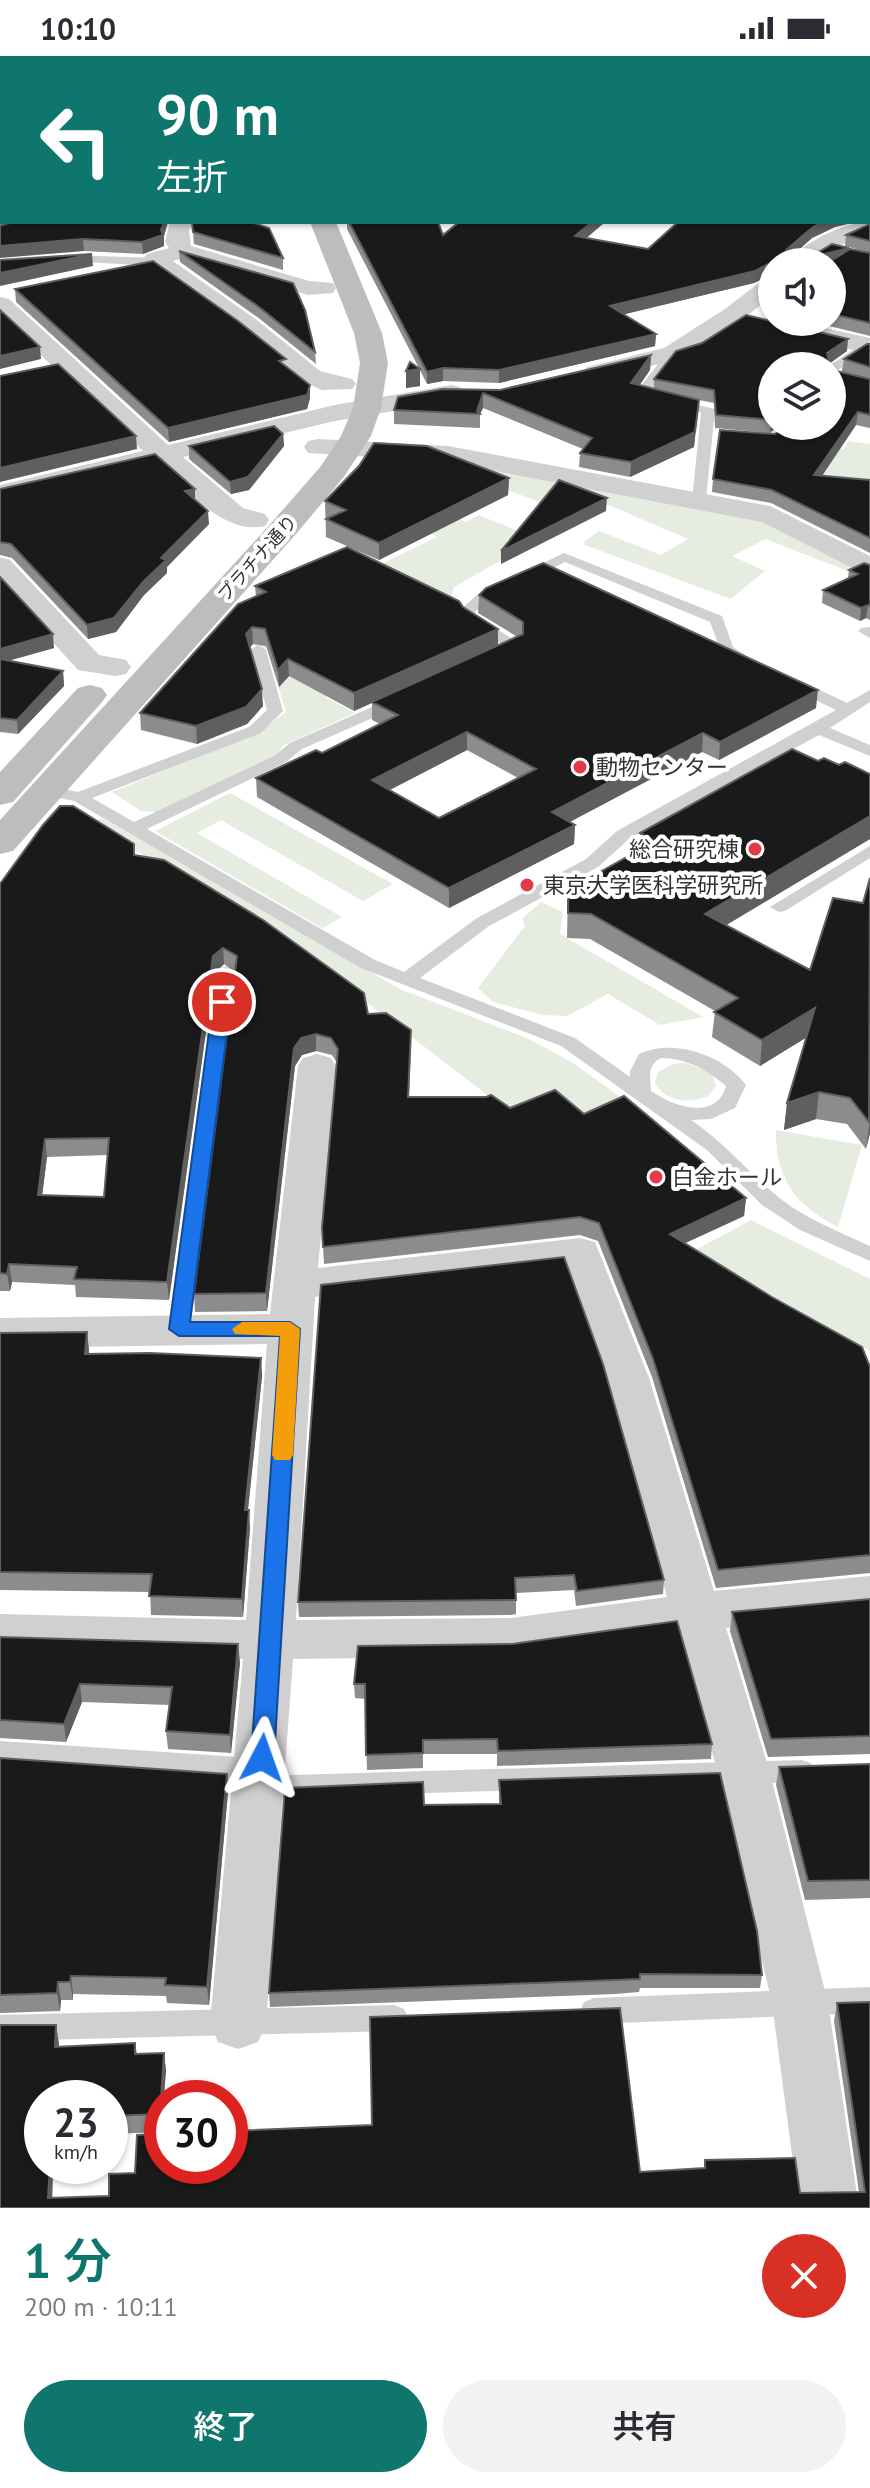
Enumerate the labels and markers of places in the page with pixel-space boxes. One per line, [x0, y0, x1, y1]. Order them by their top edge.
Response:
place label: 動物センター [596, 753, 728, 781]
marker: 動物センター [571, 758, 589, 776]
place label: 総合研究棟 [629, 835, 739, 863]
marker: 総合研究棟 [746, 840, 764, 858]
place label: 東京大学医科学研究所 [543, 871, 763, 899]
marker: 東京大学医科学研究所 [518, 876, 536, 894]
pin [188, 968, 256, 1036]
place label: 白金ホール [672, 1163, 782, 1191]
marker: 白金ホール [647, 1168, 665, 1186]

